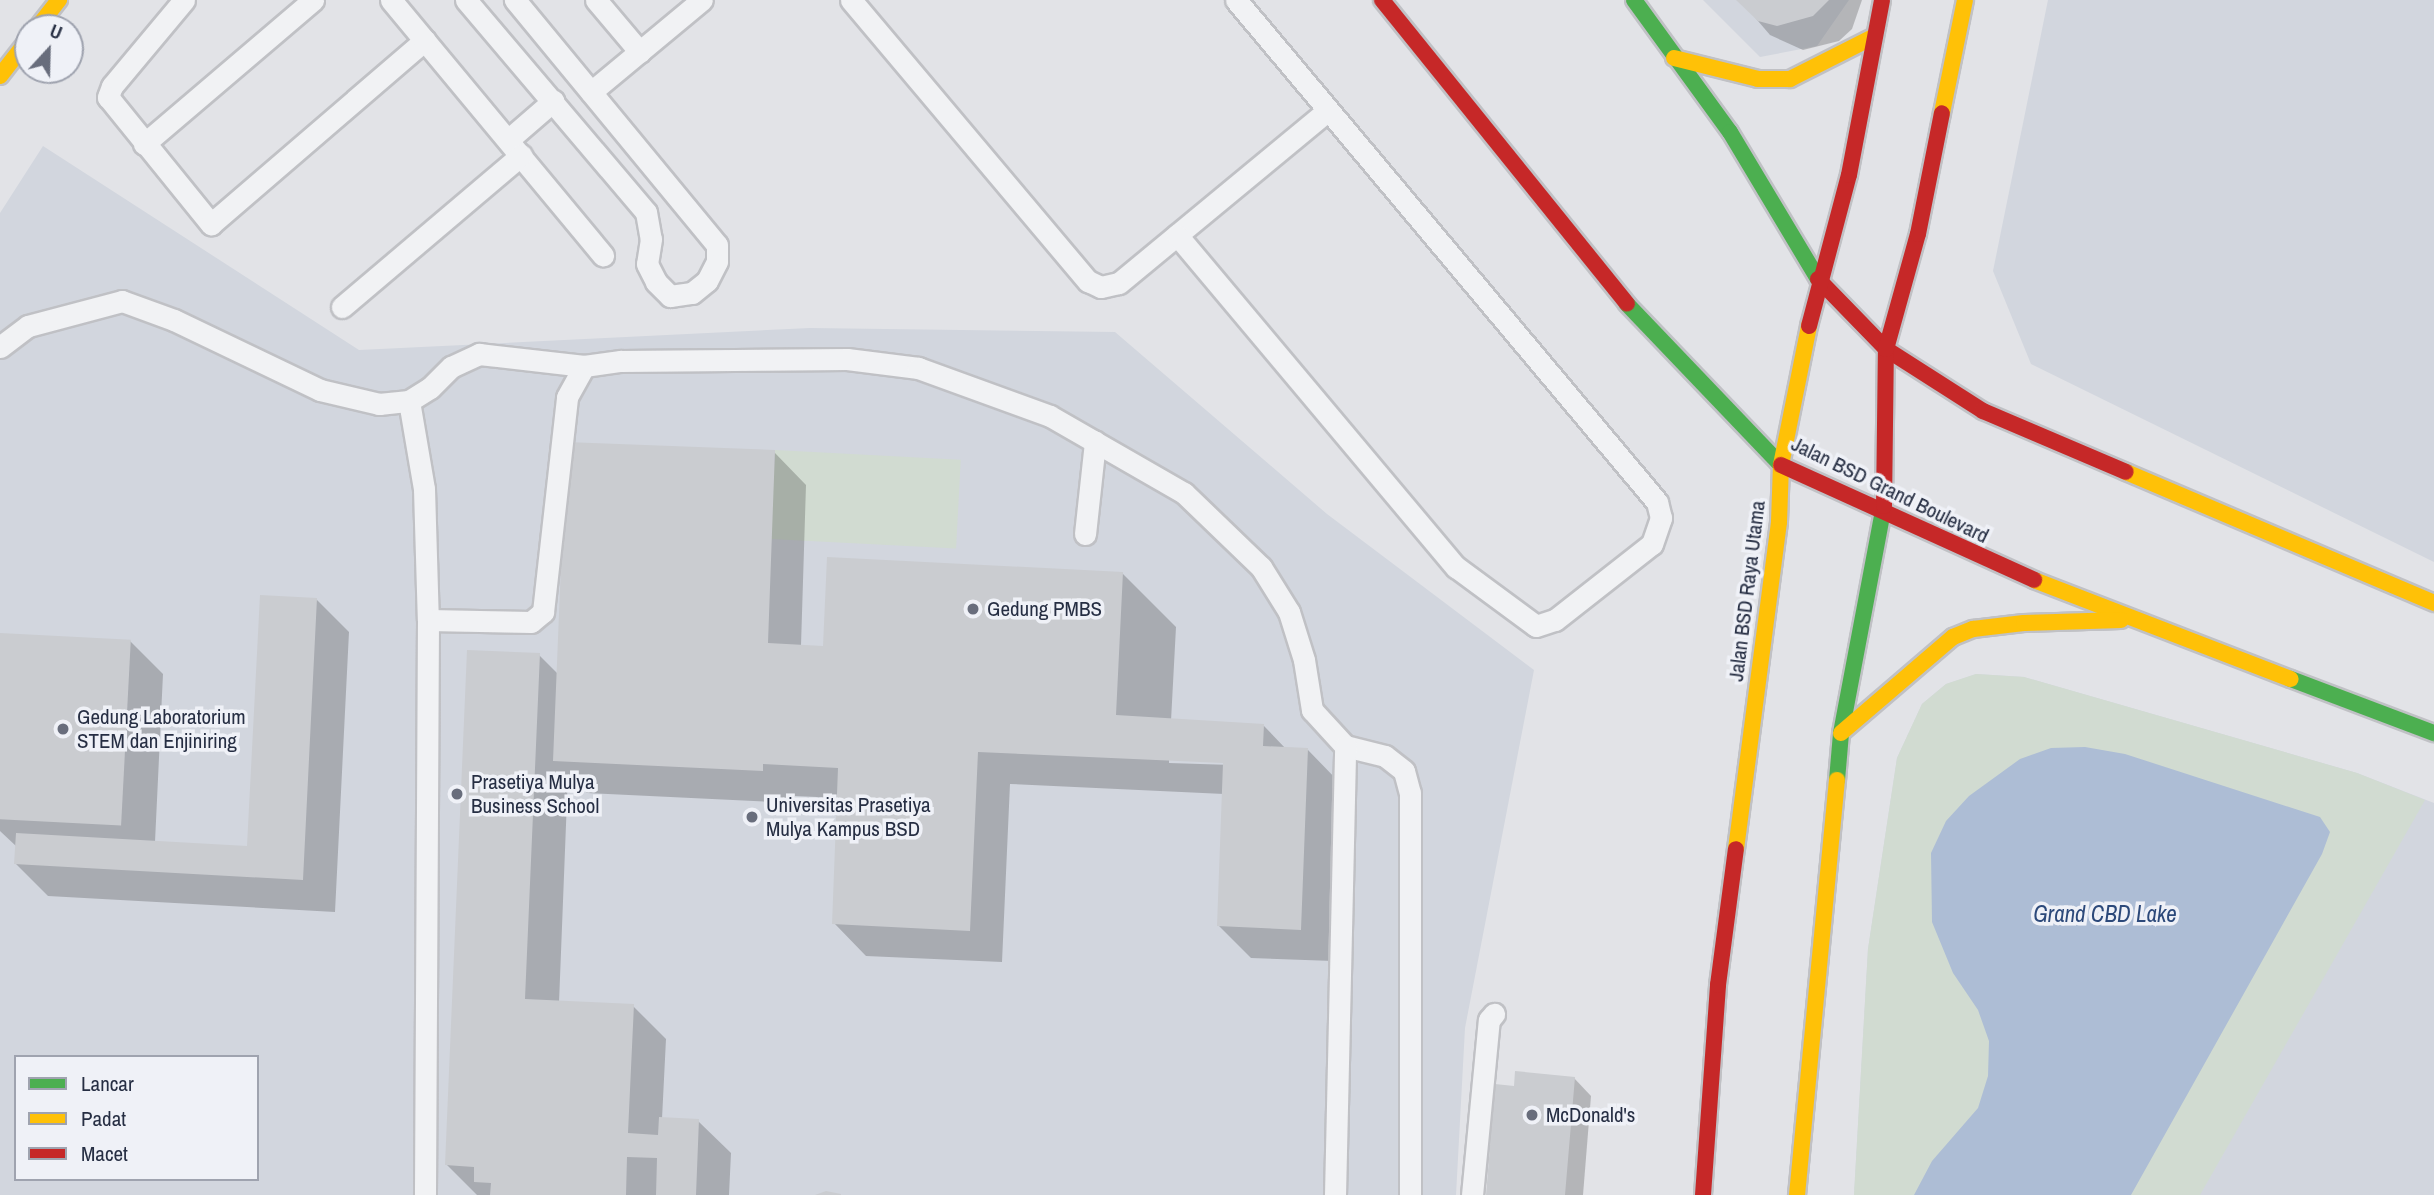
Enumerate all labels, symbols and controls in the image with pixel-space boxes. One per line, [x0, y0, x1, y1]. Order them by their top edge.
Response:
north arrow [14, 14, 84, 84]
text: U [46, 17, 66, 46]
street label: Jalan BSD Grand Boulevard [1787, 431, 1993, 549]
street label: Jalan BSD Raya Utama [1723, 499, 1771, 683]
place label: Gedung PMBS [987, 596, 1102, 622]
marker: Gedung PMBS [965, 601, 981, 617]
place label: Gedung Laboratorium STEM dan Enjiniring [77, 704, 245, 754]
marker: Gedung Laboratorium STEM dan Enjiniring [55, 721, 71, 737]
place label: Prasetiya Mulya Business School [471, 769, 599, 819]
marker: Prasetiya Mulya Business School [449, 786, 465, 802]
place label: Universitas Prasetiya Mulya Kampus BSD [766, 792, 931, 842]
marker: Universitas Prasetiya Mulya Kampus BSD [744, 809, 760, 825]
water label: Grand CBD Lake [2033, 900, 2177, 928]
legend [14, 1055, 259, 1181]
text: Lancar [81, 1069, 134, 1098]
place label: McDonald's [1546, 1102, 1635, 1128]
text: Padat [81, 1104, 126, 1133]
marker: McDonald's [1524, 1107, 1540, 1123]
text: Macet [81, 1139, 128, 1168]

